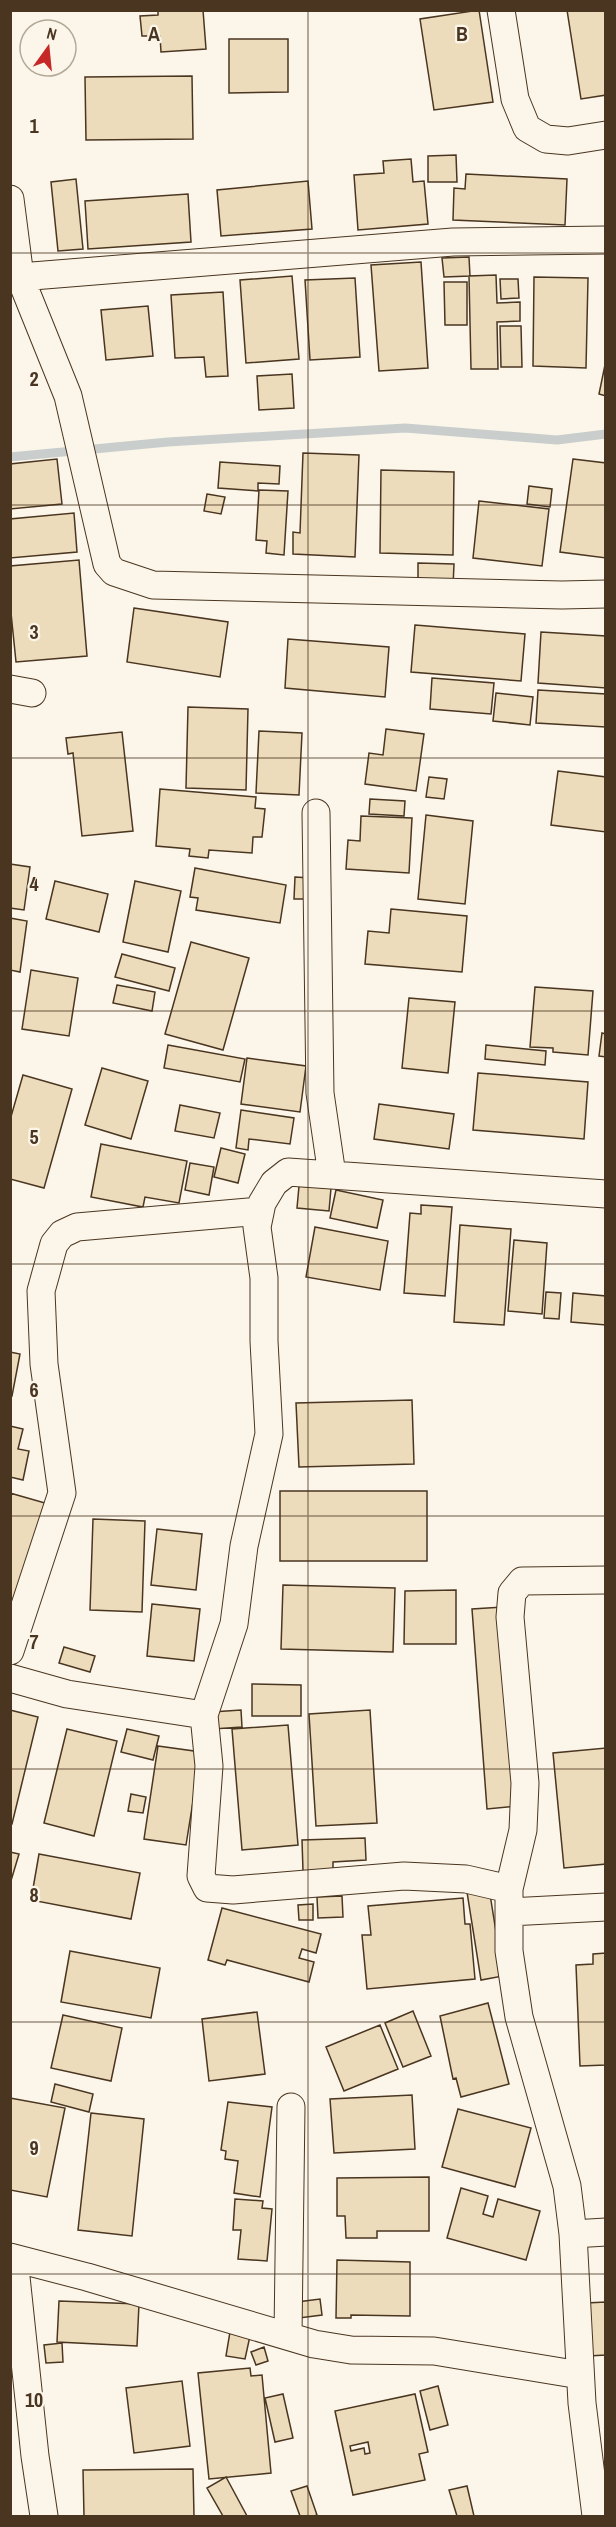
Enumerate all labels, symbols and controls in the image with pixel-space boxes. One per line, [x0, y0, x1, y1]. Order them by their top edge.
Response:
north arrow [18, 18, 78, 78]
text: A [148, 20, 160, 47]
text: B [456, 20, 468, 47]
text: N [44, 22, 59, 45]
text: 1 [29, 112, 39, 139]
text: 2 [29, 365, 39, 392]
text: 3 [29, 618, 39, 645]
text: 4 [29, 870, 39, 897]
text: 5 [29, 1123, 39, 1150]
text: 6 [29, 1376, 39, 1403]
text: 7 [29, 1628, 39, 1655]
text: 8 [29, 1881, 39, 1908]
text: 9 [29, 2134, 39, 2161]
text: 10 [25, 2386, 43, 2413]

